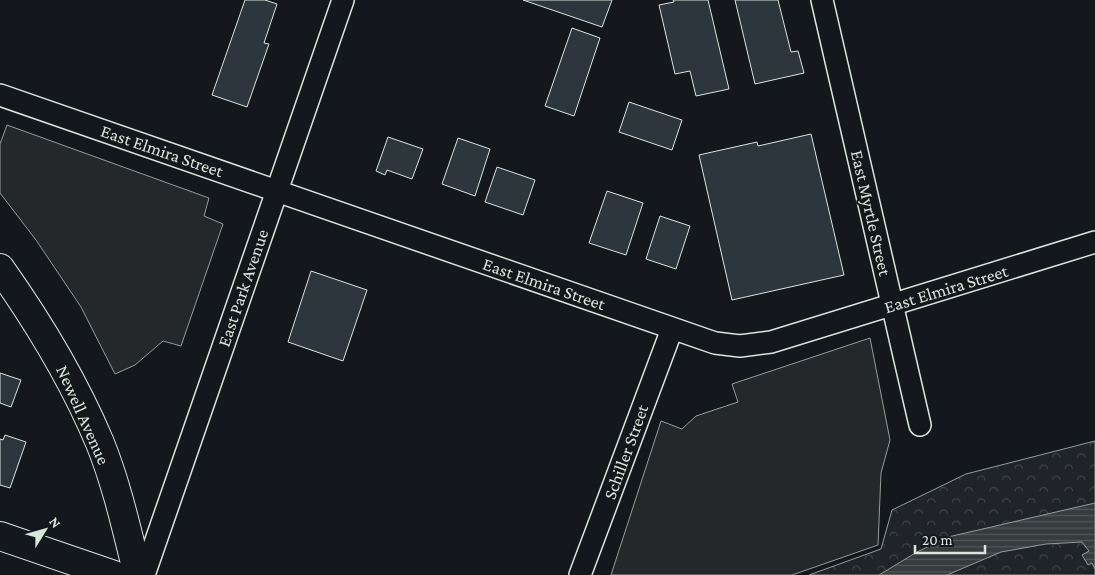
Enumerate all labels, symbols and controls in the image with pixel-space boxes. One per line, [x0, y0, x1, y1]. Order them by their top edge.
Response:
street label: East Elmira Street [98, 121, 227, 182]
street label: East Myrtle Street [847, 148, 895, 279]
street label: East Park Avenue [214, 227, 272, 349]
street label: East Elmira Street [480, 254, 609, 315]
street label: East Elmira Street [882, 260, 1011, 317]
street label: Newell Avenue [52, 362, 114, 468]
street label: Schiller Street [600, 401, 653, 502]
north arrow [20, 505, 70, 555]
text: N [46, 514, 65, 531]
scale bar [915, 522, 985, 554]
text: 20 m [922, 532, 953, 548]

